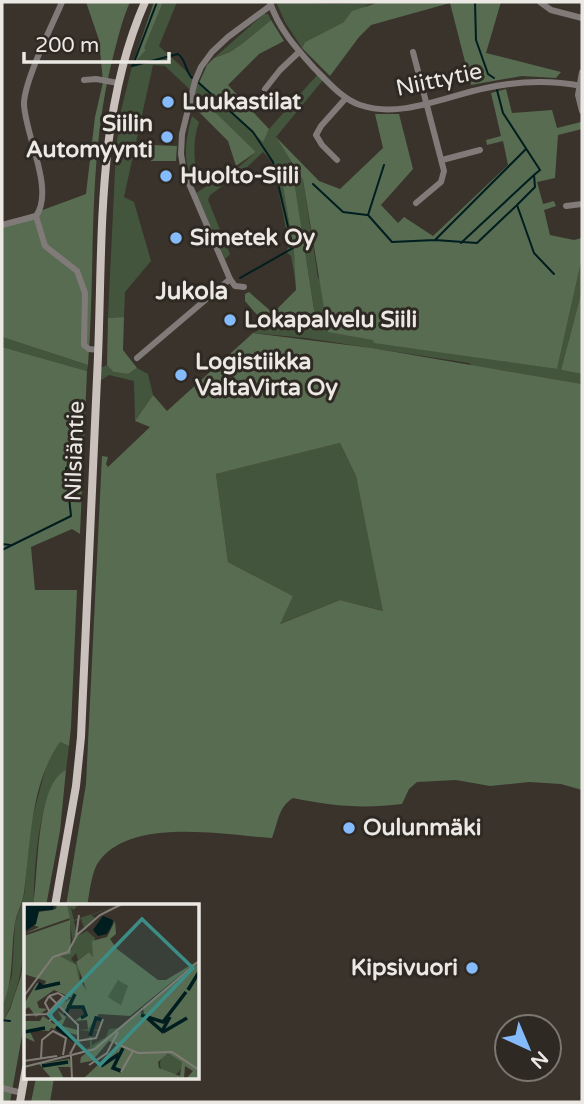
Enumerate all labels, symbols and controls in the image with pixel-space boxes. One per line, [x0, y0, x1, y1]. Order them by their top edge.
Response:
scale bar [24, 21, 170, 65]
text: 200 m [35, 33, 99, 58]
street label: Niittytie [393, 57, 485, 103]
place label: Luukastilat [182, 88, 301, 116]
marker: Luukastilat [160, 94, 176, 110]
place label: Siilin Automyynti [26, 110, 153, 164]
marker: Siilin Automyynti [159, 129, 175, 145]
place label: Huolto-Siili [180, 162, 299, 190]
marker: Huolto-Siili [158, 168, 174, 184]
place label: Simetek Oy [190, 224, 316, 252]
marker: Simetek Oy [168, 230, 184, 246]
district label: Jukola [155, 277, 228, 306]
place label: Lokapalvelu Siili [244, 306, 417, 334]
marker: Lokapalvelu Siili [222, 312, 238, 328]
place label: Logistiikka ValtaVirta Oy [195, 348, 339, 402]
marker: Logistiikka ValtaVirta Oy [173, 367, 189, 383]
street label: Nilsiäntie [59, 400, 91, 502]
place label: Oulunmäki [363, 814, 482, 842]
marker: Oulunmäki [341, 820, 357, 836]
inset map [24, 904, 200, 1080]
place label: Kipsivuori [351, 954, 458, 982]
marker: Kipsivuori [464, 960, 480, 976]
north arrow [493, 1013, 563, 1083]
text: N [526, 1046, 552, 1073]

